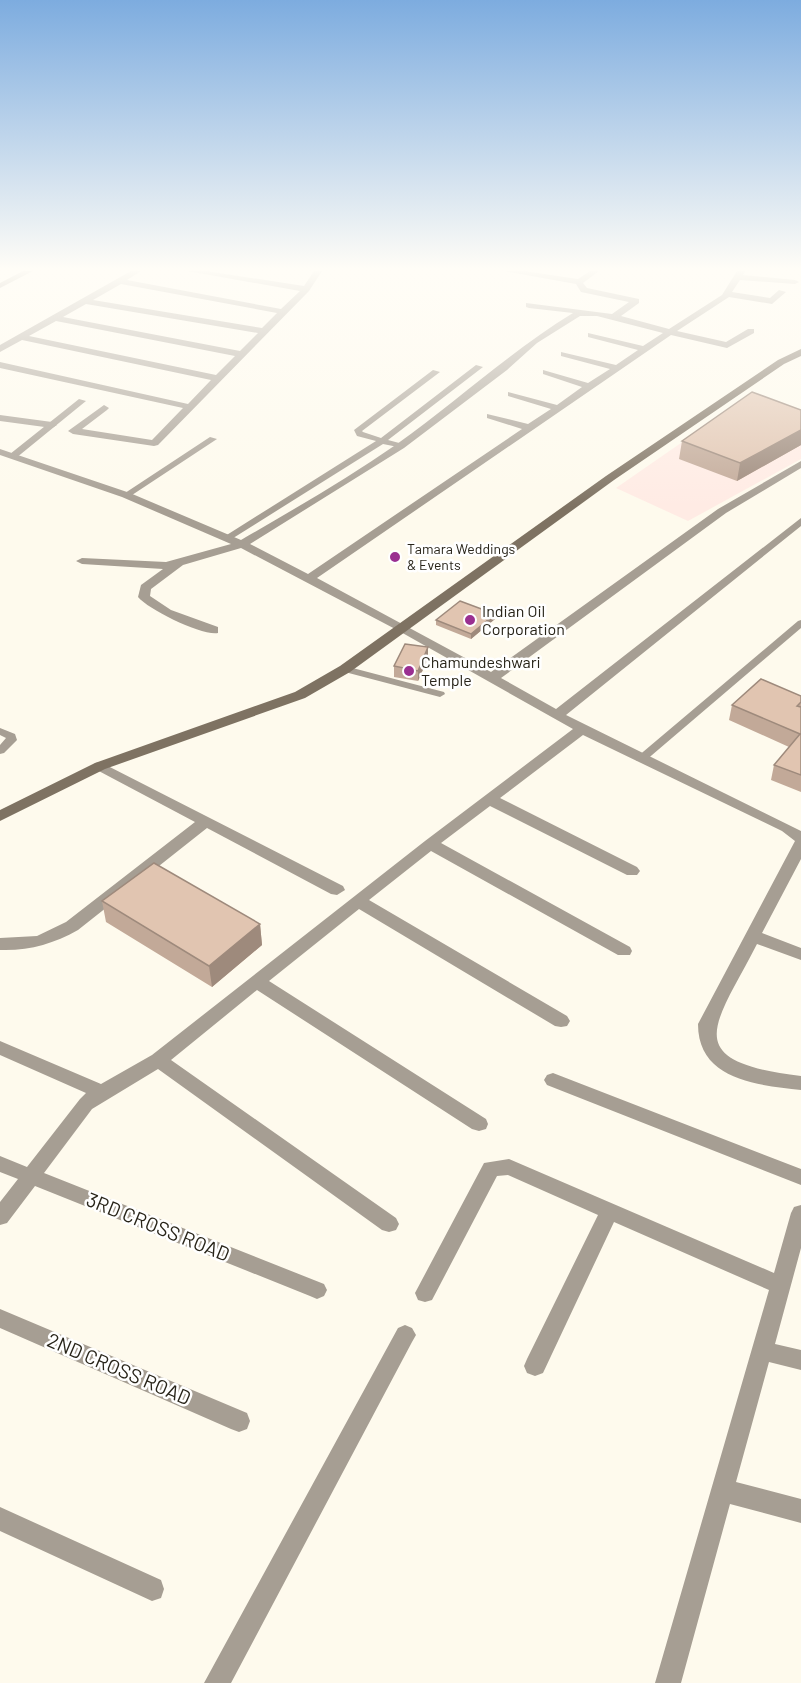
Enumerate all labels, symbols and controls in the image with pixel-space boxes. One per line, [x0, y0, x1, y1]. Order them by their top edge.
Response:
place label: Tamara Weddings & Events [407, 540, 516, 573]
marker: Tamara Weddings & Events [388, 550, 402, 564]
place label: Indian Oil Corporation [482, 601, 565, 638]
marker: Indian Oil Corporation [463, 613, 477, 627]
place label: Chamundeshwari Temple [421, 652, 541, 689]
marker: Chamundeshwari Temple [402, 664, 416, 678]
street label: 3RD CROSS ROAD [83, 1186, 233, 1266]
street label: 2ND CROSS ROAD [44, 1327, 195, 1409]

